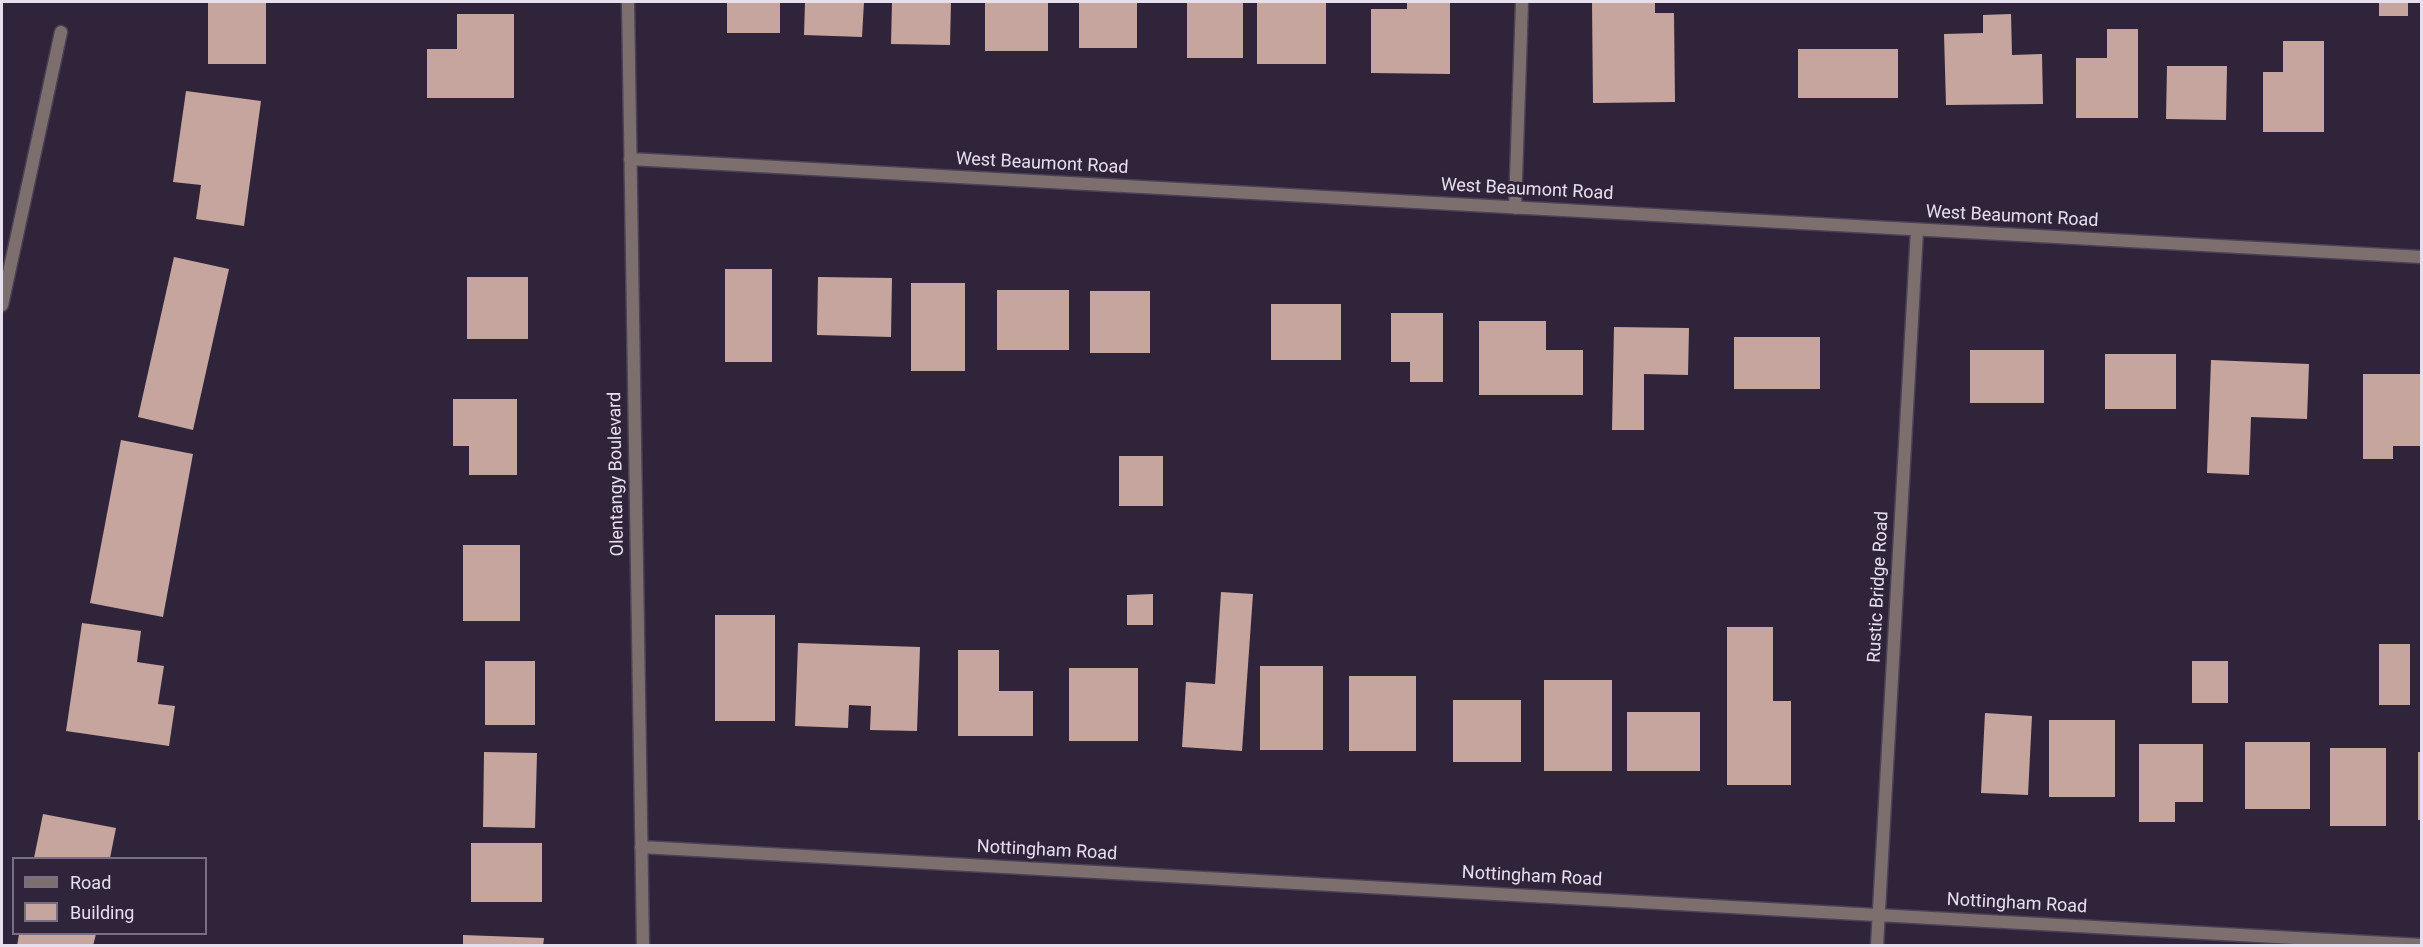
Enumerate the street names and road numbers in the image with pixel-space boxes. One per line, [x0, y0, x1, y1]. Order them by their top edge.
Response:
street label: West Beaumont Road [955, 149, 1129, 179]
street label: West Beaumont Road [1440, 175, 1614, 205]
street label: West Beaumont Road [1925, 202, 2099, 232]
street label: Olentangy Boulevard [605, 392, 629, 556]
street label: Rustic Bridge Road [1864, 511, 1894, 663]
street label: Nottingham Road [976, 837, 1118, 865]
street label: Nottingham Road [1461, 863, 1603, 891]
street label: Nottingham Road [1946, 890, 2088, 918]

